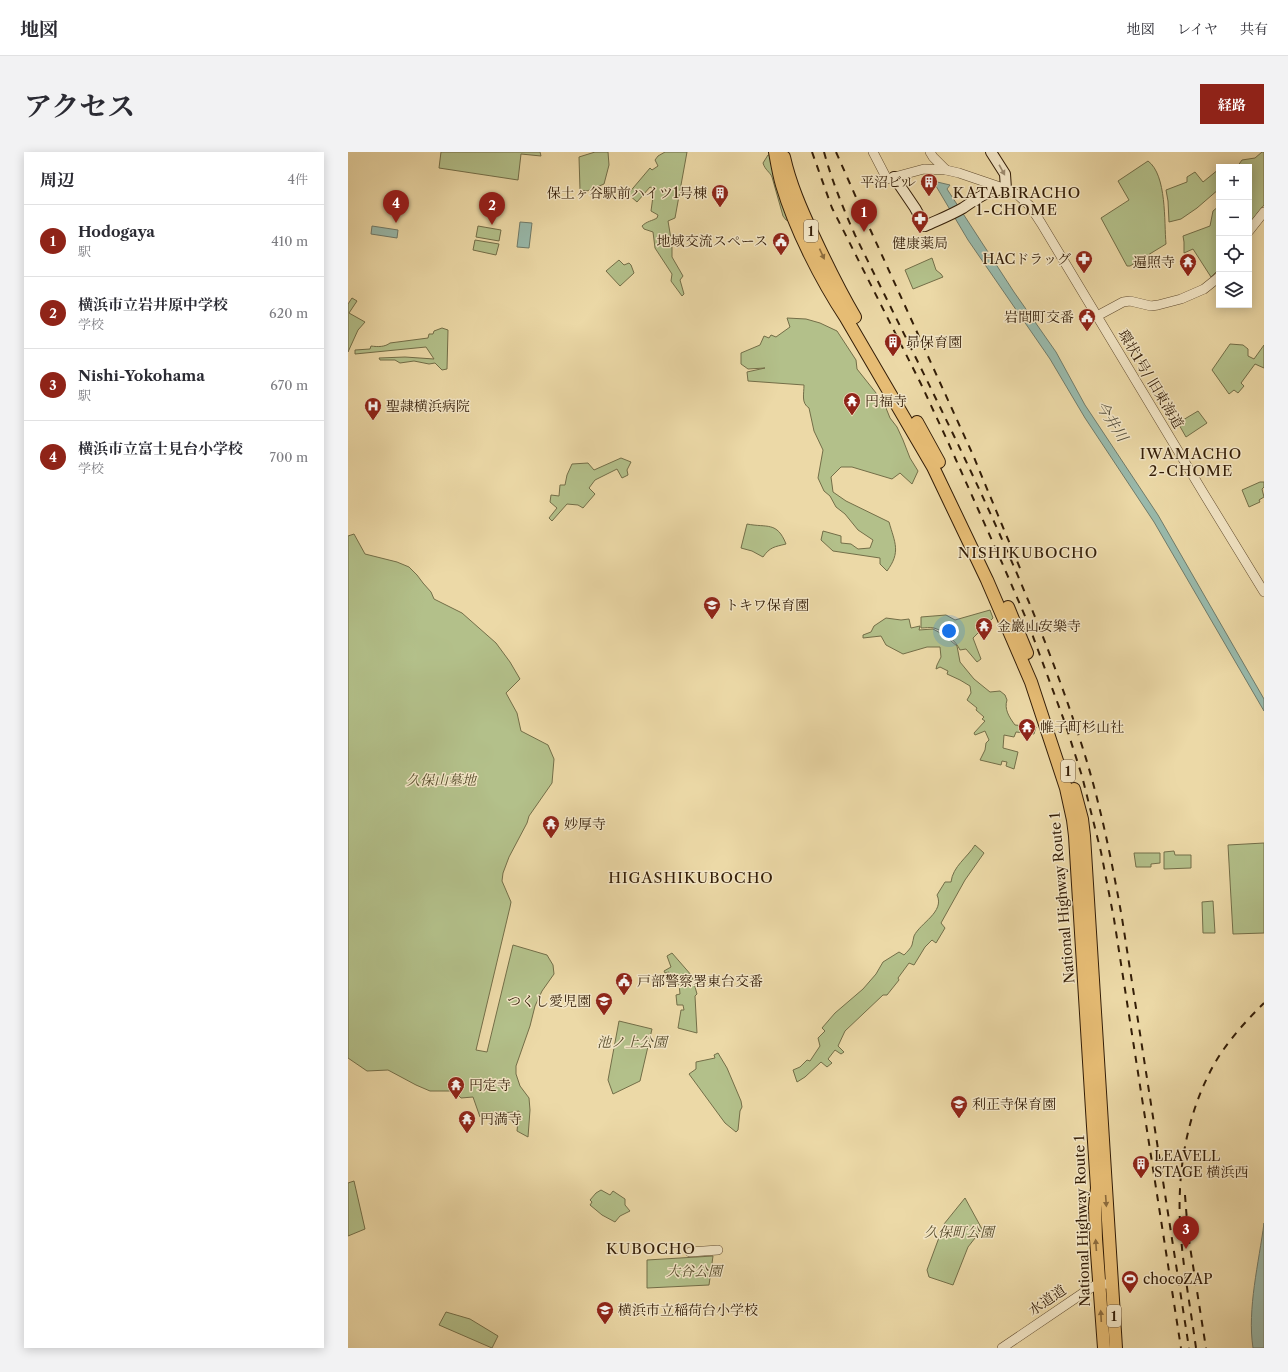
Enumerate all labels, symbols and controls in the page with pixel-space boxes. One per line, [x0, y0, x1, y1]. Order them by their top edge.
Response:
text: 地図 [20, 18, 58, 41]
text: 地図 [1127, 20, 1155, 38]
text: レイヤ [1177, 20, 1218, 38]
text: 共有 [1240, 20, 1268, 38]
button: 経路 [1200, 84, 1264, 124]
text: アクセス [24, 89, 135, 123]
one-way arrow [998, 164, 1005, 176]
map controls [1216, 164, 1252, 308]
button: + [1216, 164, 1252, 200]
text: 周辺 [40, 170, 74, 190]
text: 4件 [287, 171, 308, 187]
building icon: 平沼ビル [919, 172, 939, 197]
place label: 平沼ビル [860, 173, 916, 191]
building icon: 保土ヶ谷駅前ハイツ1号棟 [710, 183, 730, 208]
district label: KATABIRACHO 1-CHOME [953, 183, 1081, 219]
place label: 保土ヶ谷駅前ハイツ1号棟 [547, 184, 707, 202]
pin: 4 [383, 190, 409, 223]
pin: 2 [479, 192, 505, 225]
pin: 1 [851, 199, 877, 232]
button: − [1216, 200, 1252, 236]
pharmacy icon: 健康薬局 [910, 209, 930, 234]
road number: 1 [804, 220, 818, 242]
text: Hodogaya [78, 222, 155, 241]
public building icon: 地域交流スペース [771, 231, 791, 256]
place label: 地域交流スペース [657, 232, 768, 250]
text: 1 [50, 233, 56, 249]
text: 410 m [271, 233, 308, 249]
place label: 健康薬局 [892, 234, 948, 252]
button: locate [1216, 236, 1252, 272]
text: 駅 [78, 243, 91, 259]
one-way arrow [819, 248, 825, 259]
pharmacy icon: HACドラッグ [1074, 249, 1094, 274]
place label: HACドラッグ [983, 250, 1071, 268]
temple icon: 遍照寺 [1178, 252, 1198, 277]
place label: 遍照寺 [1133, 253, 1175, 271]
button: layers [1216, 272, 1252, 308]
text: 横浜市立岩井原中学校 [78, 295, 228, 314]
text: 2 [49, 305, 57, 321]
text: 620 m [269, 305, 308, 321]
public building icon: 岩間町交番 [1077, 307, 1097, 332]
place label: 岩間町交番 [1004, 308, 1074, 326]
text: 学校 [78, 316, 104, 332]
street label: 環状1号/ 旧東海道 [1114, 326, 1188, 432]
building icon: 昴保育園 [883, 332, 903, 357]
place label: 昴保育園 [906, 333, 962, 351]
text: Nishi-Yokohama [78, 366, 205, 385]
text: 3 [49, 377, 57, 393]
text: 670 m [270, 377, 308, 393]
text: 駅 [78, 387, 91, 403]
temple icon: 円福寺 [842, 391, 862, 416]
place label: 円福寺 [865, 392, 907, 410]
hospital icon: 聖隷横浜病院 [363, 396, 383, 421]
place label: 聖隷横浜病院 [386, 397, 470, 415]
water label: 今井川 [1092, 397, 1133, 447]
text: 横浜市立富士見台小学校 [78, 439, 243, 458]
district label: IWAMACHO 2-CHOME [1140, 444, 1242, 480]
text: 4 [49, 449, 57, 465]
text: 700 m [270, 449, 308, 465]
text: 学校 [78, 460, 104, 476]
district label: NISHIKUBOCHO [958, 543, 1098, 562]
school or university icon: トキワ保育園 [702, 595, 722, 620]
place label: トキワ保育園 [725, 596, 809, 614]
temple icon: 金巖山安樂寺 [974, 616, 994, 641]
place label: 金巖山安樂寺 [997, 617, 1081, 635]
your location [939, 621, 959, 641]
temple icon: 帷子町杉山社 [1017, 717, 1037, 742]
place label: 帷子町杉山社 [1040, 718, 1124, 736]
road number: 1 [1061, 760, 1075, 782]
park label: 久保山墓地 [406, 771, 478, 789]
street label: National Highway Route 1 [1046, 812, 1078, 984]
temple icon: 妙厚寺 [541, 814, 561, 839]
place label: 妙厚寺 [564, 815, 606, 833]
district label: HIGASHIKUBOCHO [608, 868, 774, 887]
public building icon: 戸部警察署東台交番 [614, 971, 634, 996]
place label: 戸部警察署東台交番 [637, 972, 763, 990]
school or university icon: つくし愛児園 [594, 991, 614, 1016]
place label: つくし愛児園 [507, 992, 591, 1010]
park label: 池ノ上公園 [597, 1033, 669, 1051]
temple icon: 円定寺 [446, 1075, 466, 1100]
place label: 円定寺 [469, 1076, 511, 1094]
school or university icon: 利正寺保育園 [949, 1094, 969, 1119]
place label: 利正寺保育園 [972, 1095, 1056, 1113]
temple icon: 円満寺 [457, 1109, 477, 1134]
place label: 円満寺 [480, 1110, 522, 1128]
street label: National Highway Route 1 [1070, 1135, 1094, 1307]
place label: LEAVELL STAGE 横浜西 [1154, 1147, 1248, 1181]
building icon: LEAVELL STAGE 横浜西 [1131, 1154, 1151, 1179]
one-way arrow [1103, 1195, 1110, 1207]
pin: 3 [1173, 1216, 1199, 1249]
park label: 久保町公園 [924, 1223, 996, 1241]
district label: KUBOCHO [606, 1239, 696, 1258]
one-way arrow [1093, 1239, 1100, 1251]
park label: 大谷公園 [666, 1262, 724, 1280]
sports icon: chocoZAP [1120, 1269, 1140, 1294]
place label: chocoZAP [1143, 1270, 1212, 1288]
street label: 水道道 [1025, 1281, 1069, 1319]
school or university icon: 横浜市立稲荷台小学校 [595, 1300, 615, 1325]
place label: 横浜市立稲荷台小学校 [618, 1301, 758, 1319]
road number: 1 [1107, 1305, 1121, 1327]
one-way arrow [1097, 1310, 1104, 1322]

